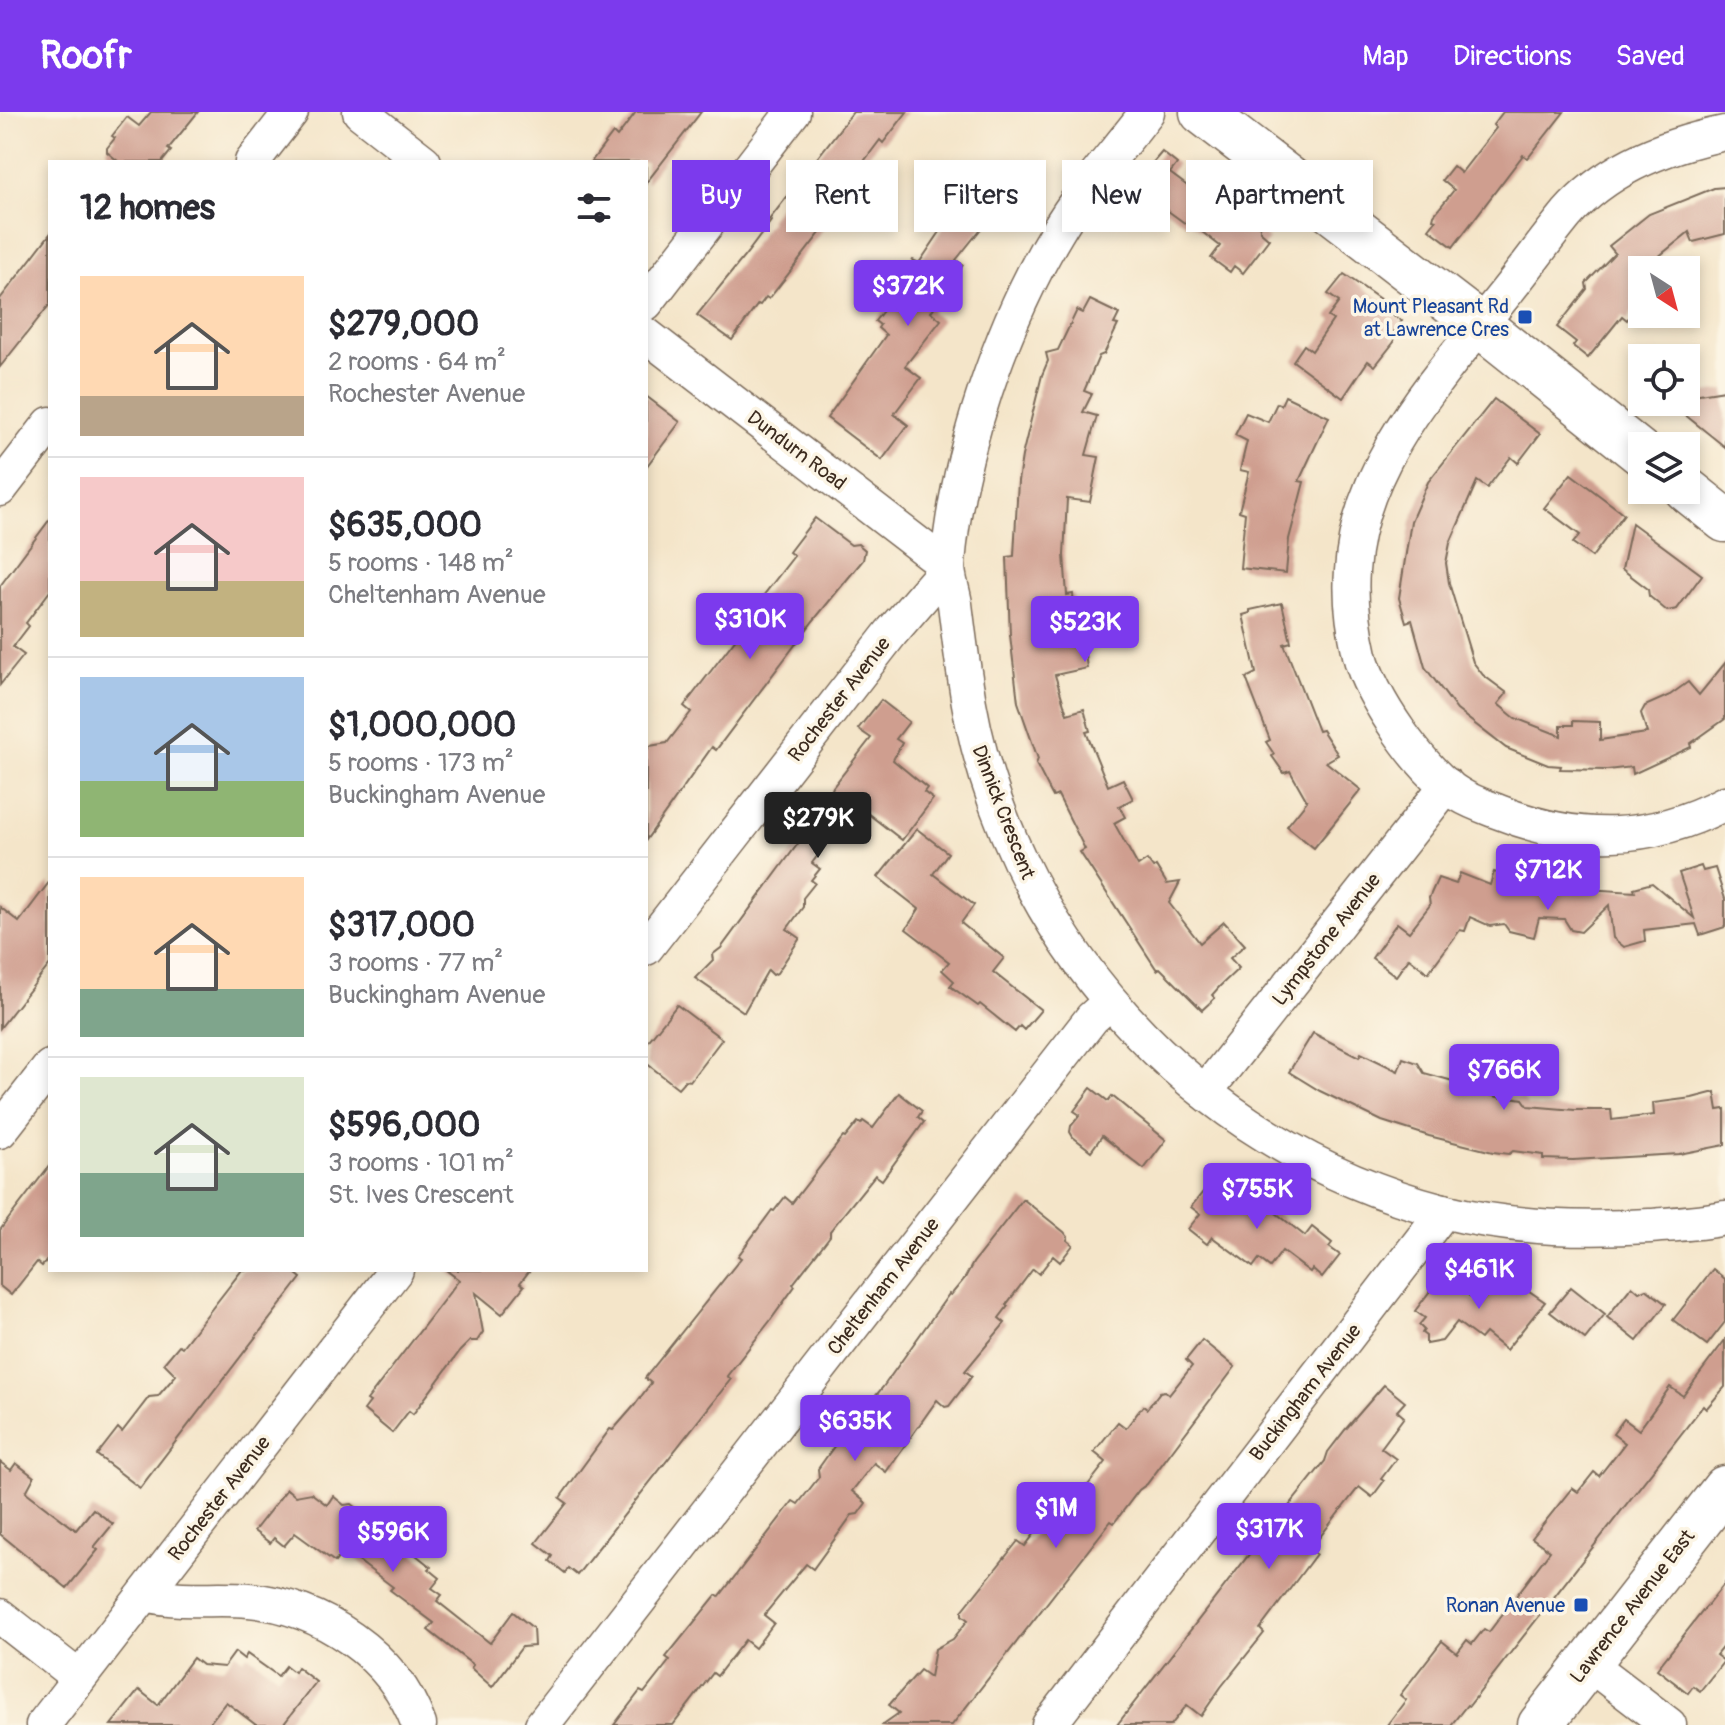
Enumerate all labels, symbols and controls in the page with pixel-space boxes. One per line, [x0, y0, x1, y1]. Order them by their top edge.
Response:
text: Roofr [40, 32, 132, 80]
text: Map [1362, 39, 1409, 74]
text: Directions [1453, 39, 1572, 74]
text: Saved [1616, 39, 1685, 74]
chip: Buy [672, 160, 770, 232]
chip: Rent [786, 160, 898, 232]
chip: Filters [914, 160, 1046, 232]
chip: New [1062, 160, 1170, 232]
chip: Apartment [1186, 160, 1373, 232]
icon: filters [572, 186, 616, 230]
text: 12 homes [80, 187, 215, 230]
north arrow [1628, 256, 1700, 328]
map controls [1628, 256, 1700, 504]
pin: $372K [852, 260, 964, 328]
text: $372K [872, 270, 944, 302]
place label: Mount Pleasant Rd at Lawrence Cres [1353, 294, 1509, 342]
text: $279,000 [328, 303, 479, 346]
icon: home [144, 308, 240, 404]
marker: Mount Pleasant Rd at Lawrence Cres [1516, 308, 1534, 326]
button: locate [1628, 344, 1700, 416]
text: 2 rooms · 64 m² [328, 346, 506, 378]
text: Rochester Avenue [328, 378, 525, 410]
street label: Dundurn Road [742, 405, 851, 496]
button: layers [1628, 432, 1700, 504]
text: $635,000 [328, 504, 482, 547]
icon: home [144, 509, 240, 605]
text: 5 rooms · 148 m² [328, 547, 514, 579]
text: Cheltenham Avenue [328, 579, 546, 611]
pin: $310K [694, 593, 806, 661]
pin: $523K [1029, 596, 1141, 664]
text: $310K [714, 603, 786, 635]
text: $523K [1049, 606, 1121, 638]
street label: Rochester Avenue [783, 632, 896, 767]
text: $1,000,000 [328, 704, 516, 747]
icon: home [144, 709, 240, 805]
street label: Dinnick Crescent [966, 742, 1041, 884]
text: 5 rooms · 173 m² [328, 747, 514, 779]
text: Buckingham Avenue [328, 779, 545, 811]
pin: $279K [762, 792, 874, 860]
text: $279K [782, 802, 854, 834]
pin: $712K [1492, 844, 1604, 912]
text: $712K [1514, 854, 1582, 886]
street label: Lympstone Avenue [1267, 868, 1386, 1011]
text: $317,000 [328, 904, 475, 947]
icon: home [144, 909, 240, 1005]
text: 3 rooms · 77 m² [328, 947, 503, 979]
text: Buckingham Avenue [328, 979, 545, 1011]
pin: $766K [1448, 1044, 1560, 1112]
text: $766K [1467, 1054, 1541, 1086]
text: $596,000 [328, 1104, 480, 1147]
icon: home [144, 1109, 240, 1205]
text: 3 rooms · 101 m² [328, 1147, 514, 1179]
pin: $755K [1201, 1163, 1313, 1231]
text: $755K [1221, 1173, 1293, 1205]
text: St. Ives Crescent [328, 1179, 514, 1211]
street label: Cheltenham Avenue [822, 1213, 945, 1360]
pin: $461K [1423, 1243, 1535, 1311]
text: $461K [1444, 1253, 1514, 1285]
street label: Buckingham Avenue [1244, 1319, 1367, 1466]
pin: $635K [799, 1395, 911, 1463]
text: $635K [818, 1405, 892, 1437]
street label: Rochester Avenue [163, 1431, 276, 1566]
pin: $1M [1017, 1482, 1095, 1550]
text: $1M [1035, 1492, 1077, 1524]
pin: $317K [1213, 1503, 1325, 1571]
pin: $596K [337, 1506, 449, 1574]
text: $317K [1235, 1513, 1303, 1545]
text: $596K [357, 1516, 429, 1548]
street label: Lawrence Avenue East [1565, 1524, 1701, 1688]
place label: Ronan Avenue [1446, 1593, 1565, 1618]
marker: Ronan Avenue [1572, 1596, 1590, 1614]

